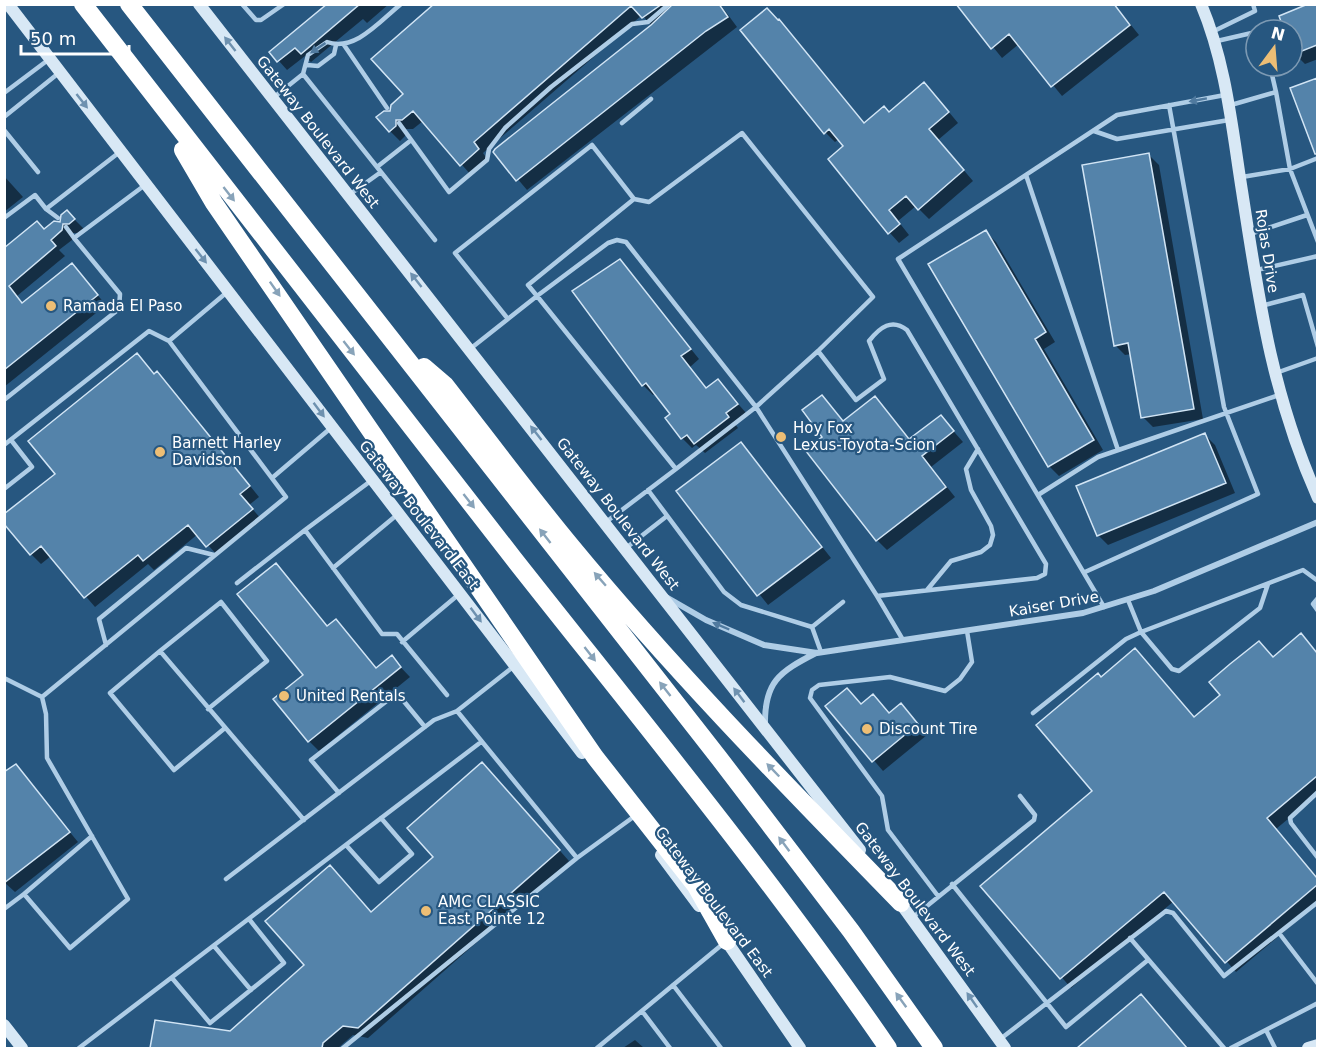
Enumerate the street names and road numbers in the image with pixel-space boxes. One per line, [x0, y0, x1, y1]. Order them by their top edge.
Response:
street label: Gateway Boulevard West [253, 52, 383, 212]
street label: Rojas Drive [1251, 208, 1283, 294]
street label: Gateway Boulevard West [553, 434, 683, 594]
street label: Gateway Boulevard East [355, 437, 483, 593]
street label: Kaiser Drive [1008, 587, 1100, 621]
street label: Gateway Boulevard West [851, 818, 979, 980]
street label: Gateway Boulevard East [651, 823, 777, 981]

